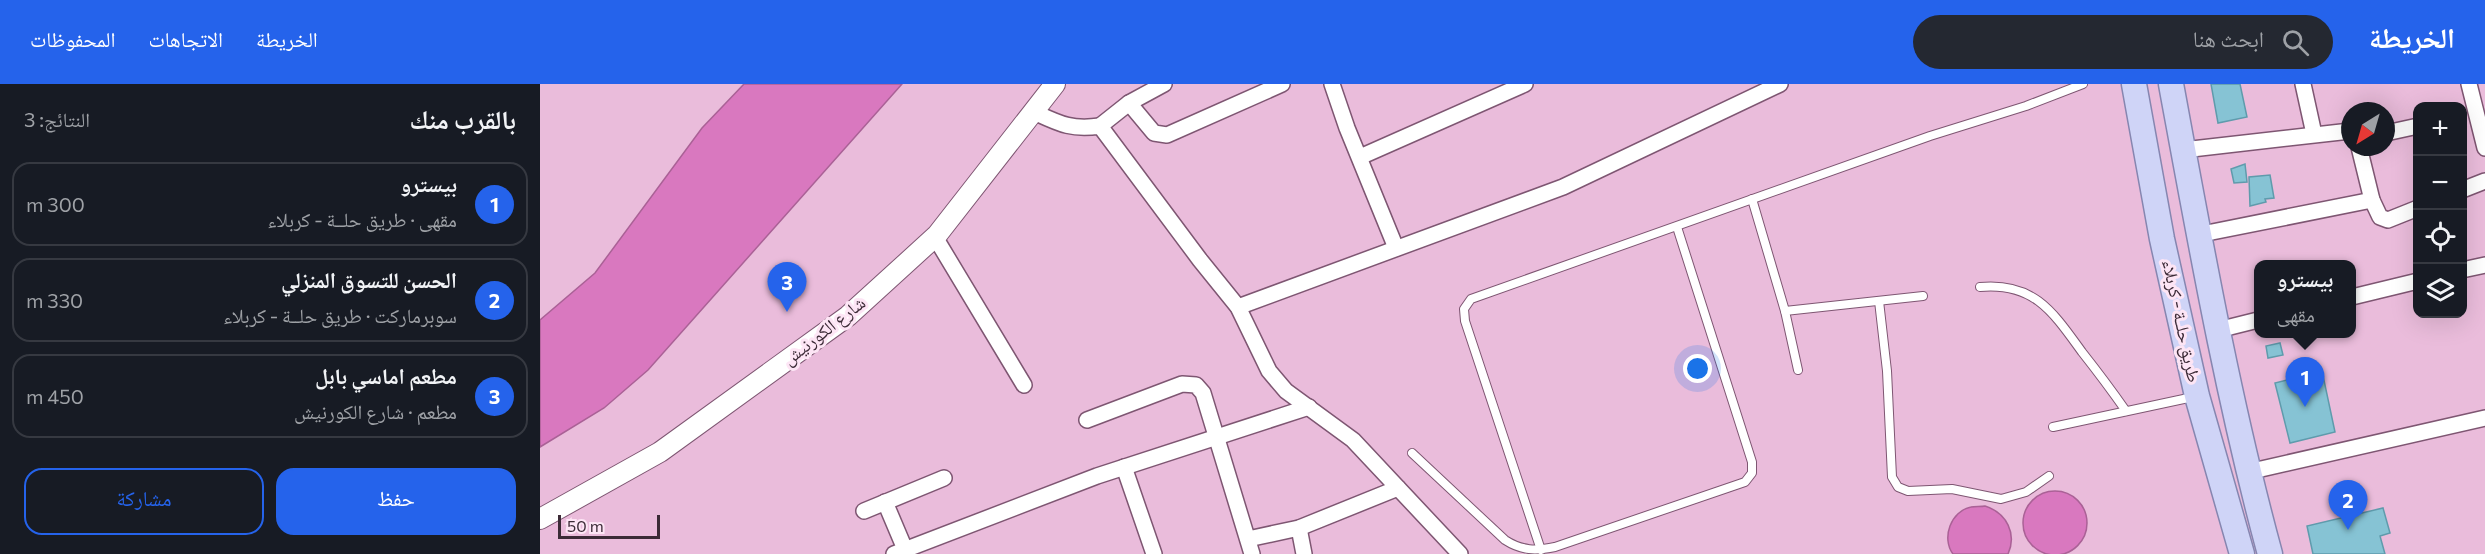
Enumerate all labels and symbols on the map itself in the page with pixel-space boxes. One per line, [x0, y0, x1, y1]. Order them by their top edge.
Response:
north arrow [2341, 102, 2395, 156]
street label: طريق حلــة - كربلاء [2157, 257, 2206, 384]
pin: 3 [768, 262, 806, 312]
street label: شارع الكورنيش [778, 291, 870, 370]
your location [1683, 354, 1712, 383]
pin: 1 [2286, 358, 2324, 407]
pin: 2 [2328, 480, 2368, 530]
scale bar [558, 512, 660, 540]

